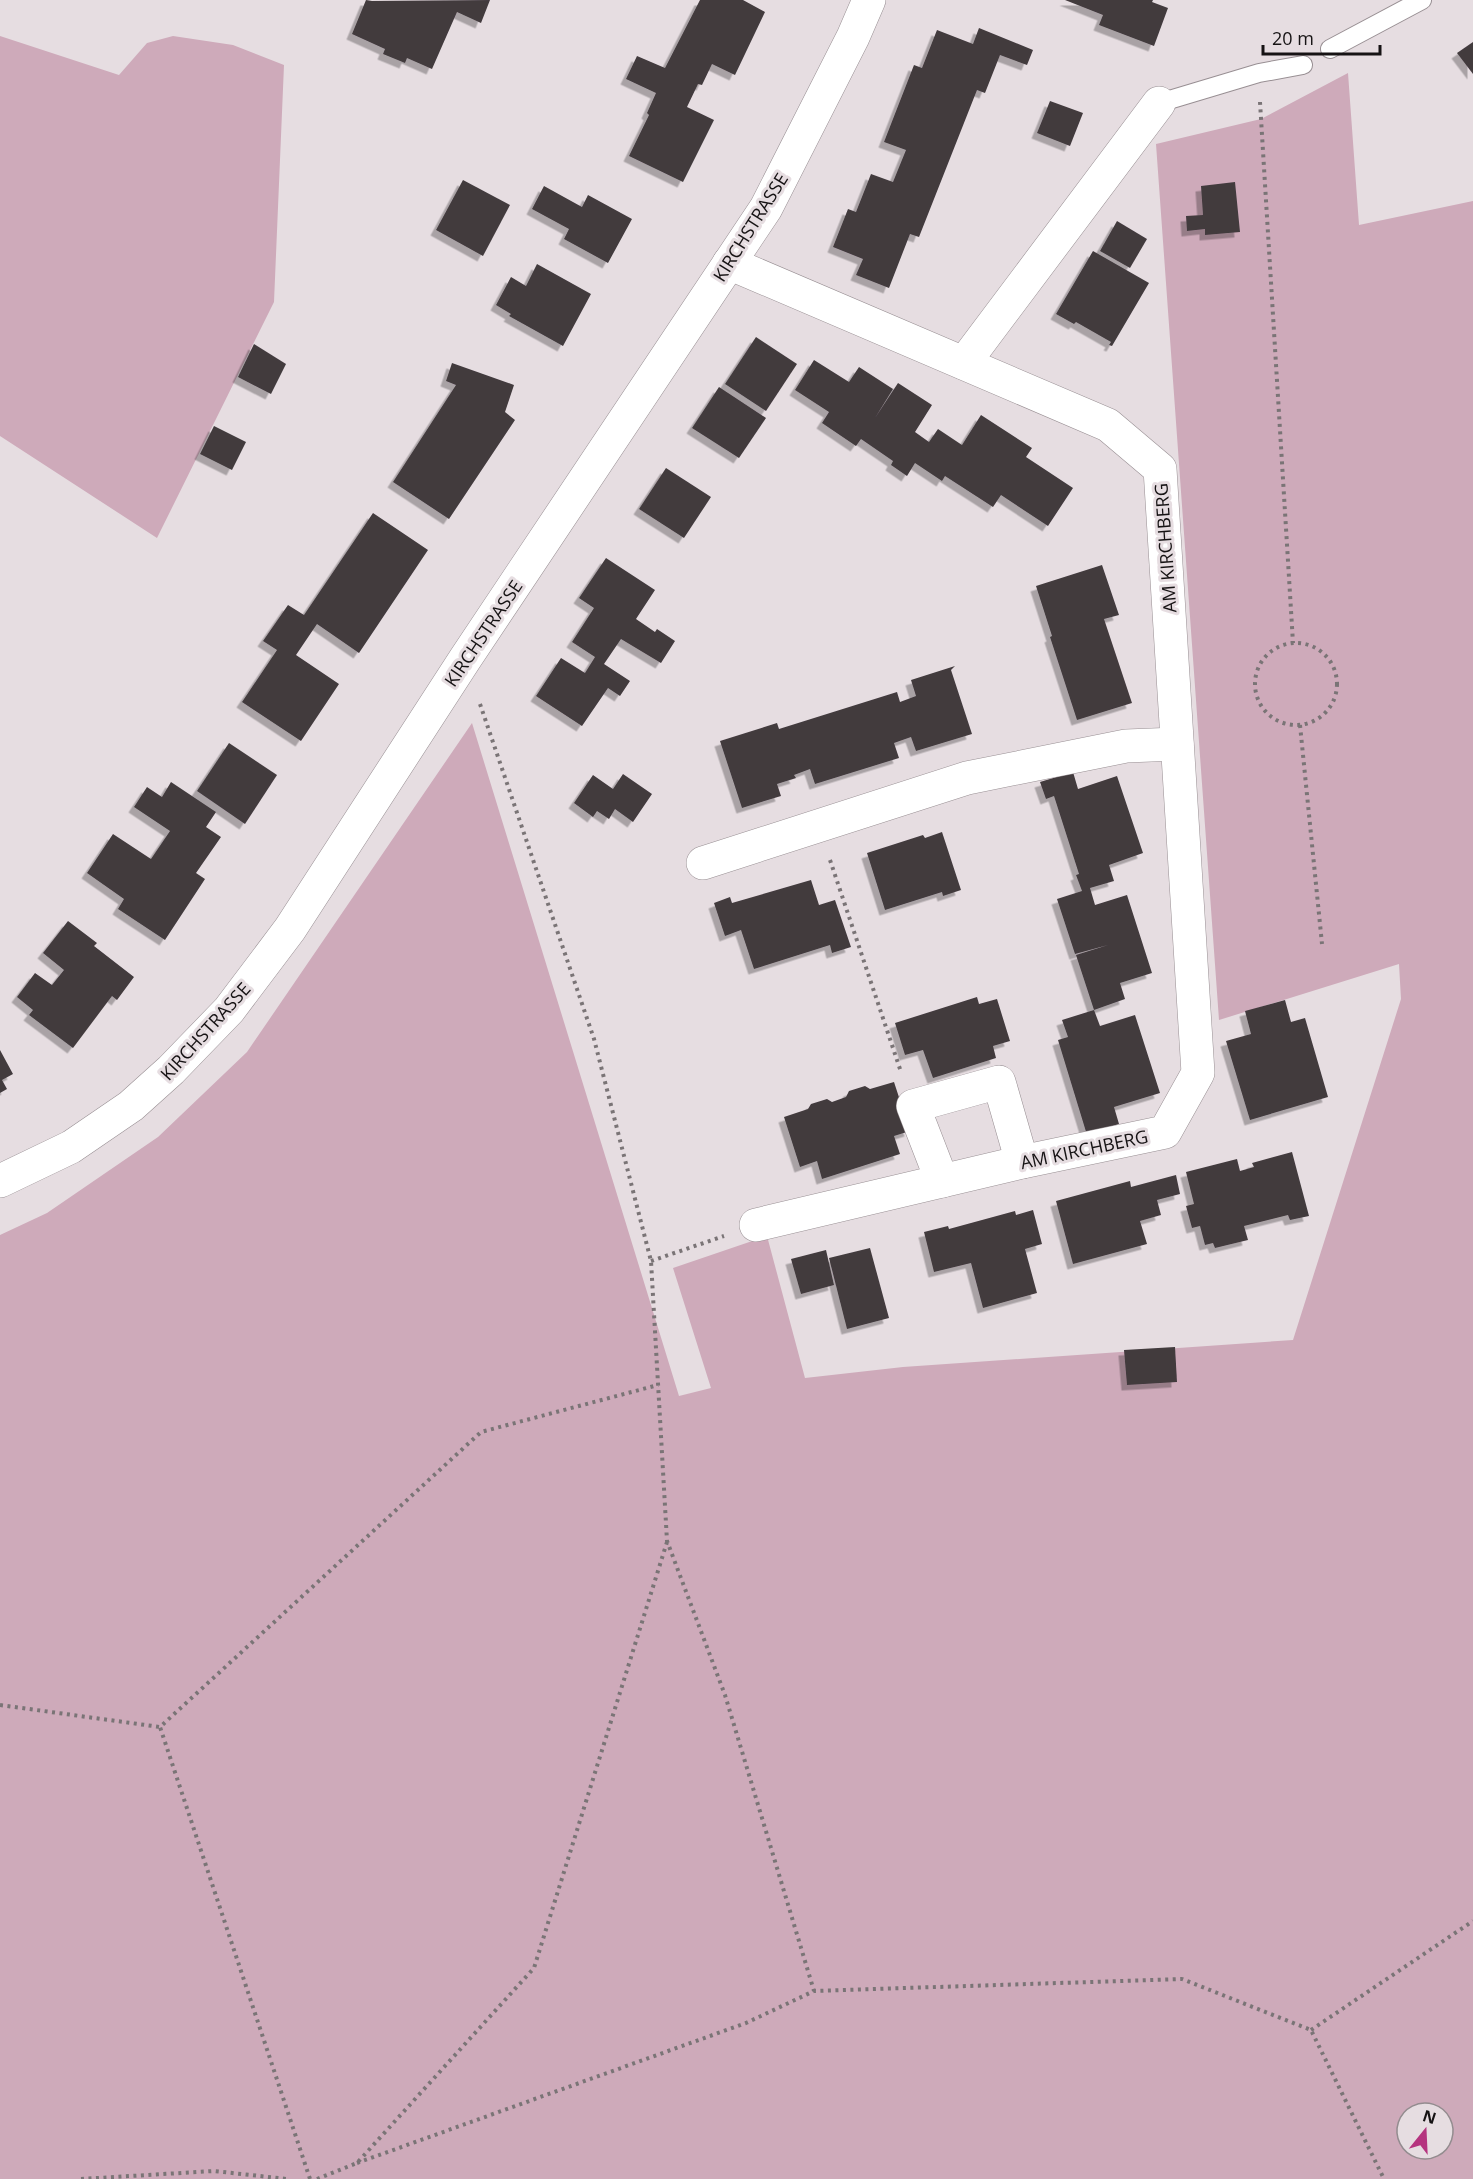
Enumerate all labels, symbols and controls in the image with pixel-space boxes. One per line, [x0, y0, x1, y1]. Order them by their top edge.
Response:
scale bar [1263, 18, 1380, 56]
text: 20 m [1272, 26, 1314, 50]
street label: KIRCHSTRASSE [707, 168, 793, 286]
street label: AM KIRCHBERG [1149, 482, 1181, 614]
street label: KIRCHSTRASSE [438, 575, 528, 691]
street label: KIRCHSTRASSE [155, 977, 255, 1085]
street label: AM KIRCHBERG [1018, 1124, 1150, 1174]
north arrow [1395, 2101, 1455, 2161]
text: N [1420, 2104, 1439, 2129]

